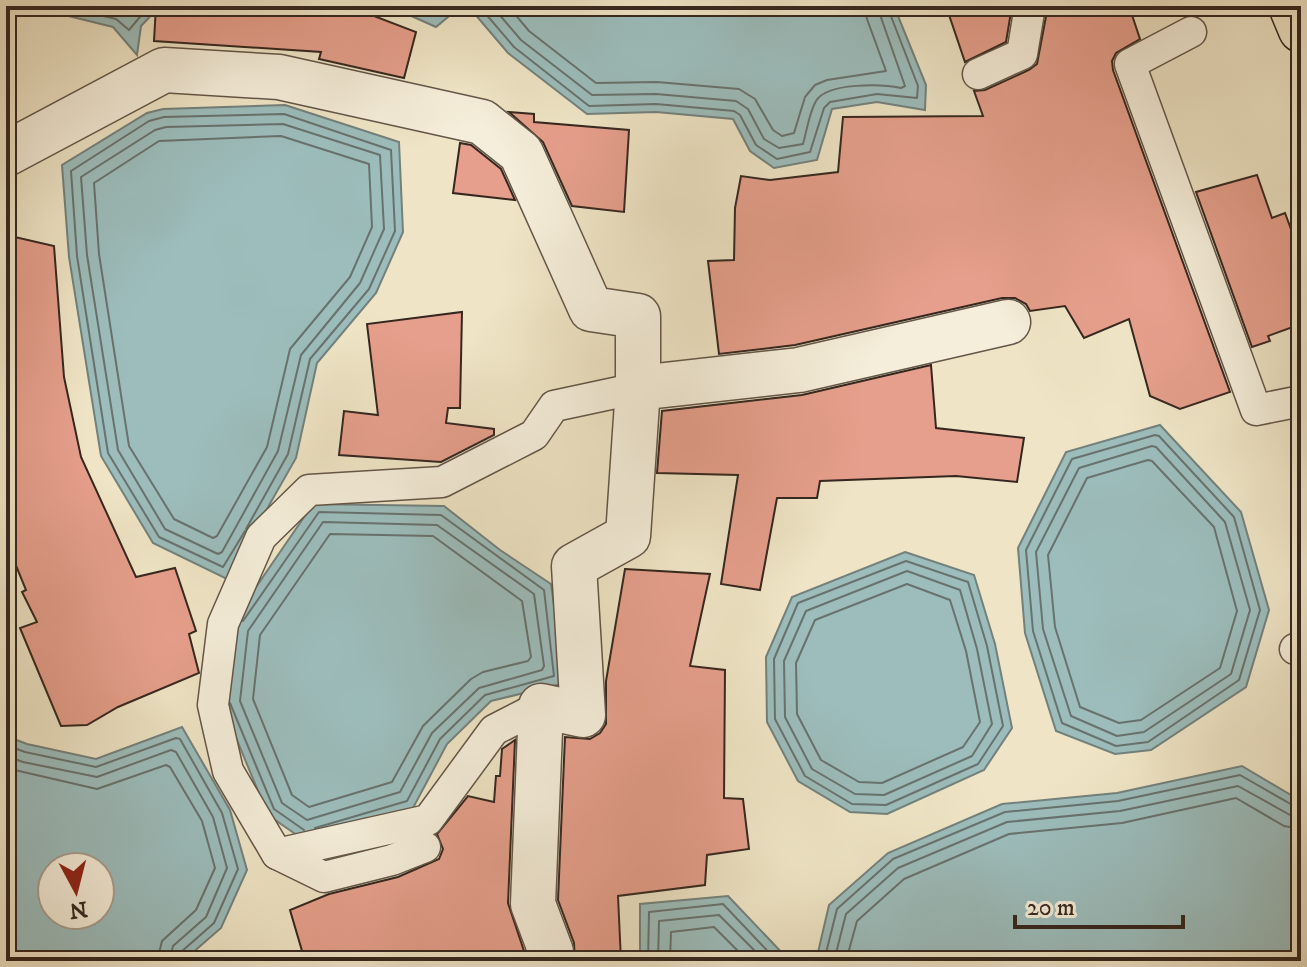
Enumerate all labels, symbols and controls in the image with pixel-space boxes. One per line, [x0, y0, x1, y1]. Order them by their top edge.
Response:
north arrow [36, 851, 116, 931]
scale bar [1015, 879, 1183, 929]
text: 20 m [1027, 893, 1075, 923]
text: N [68, 895, 89, 924]

